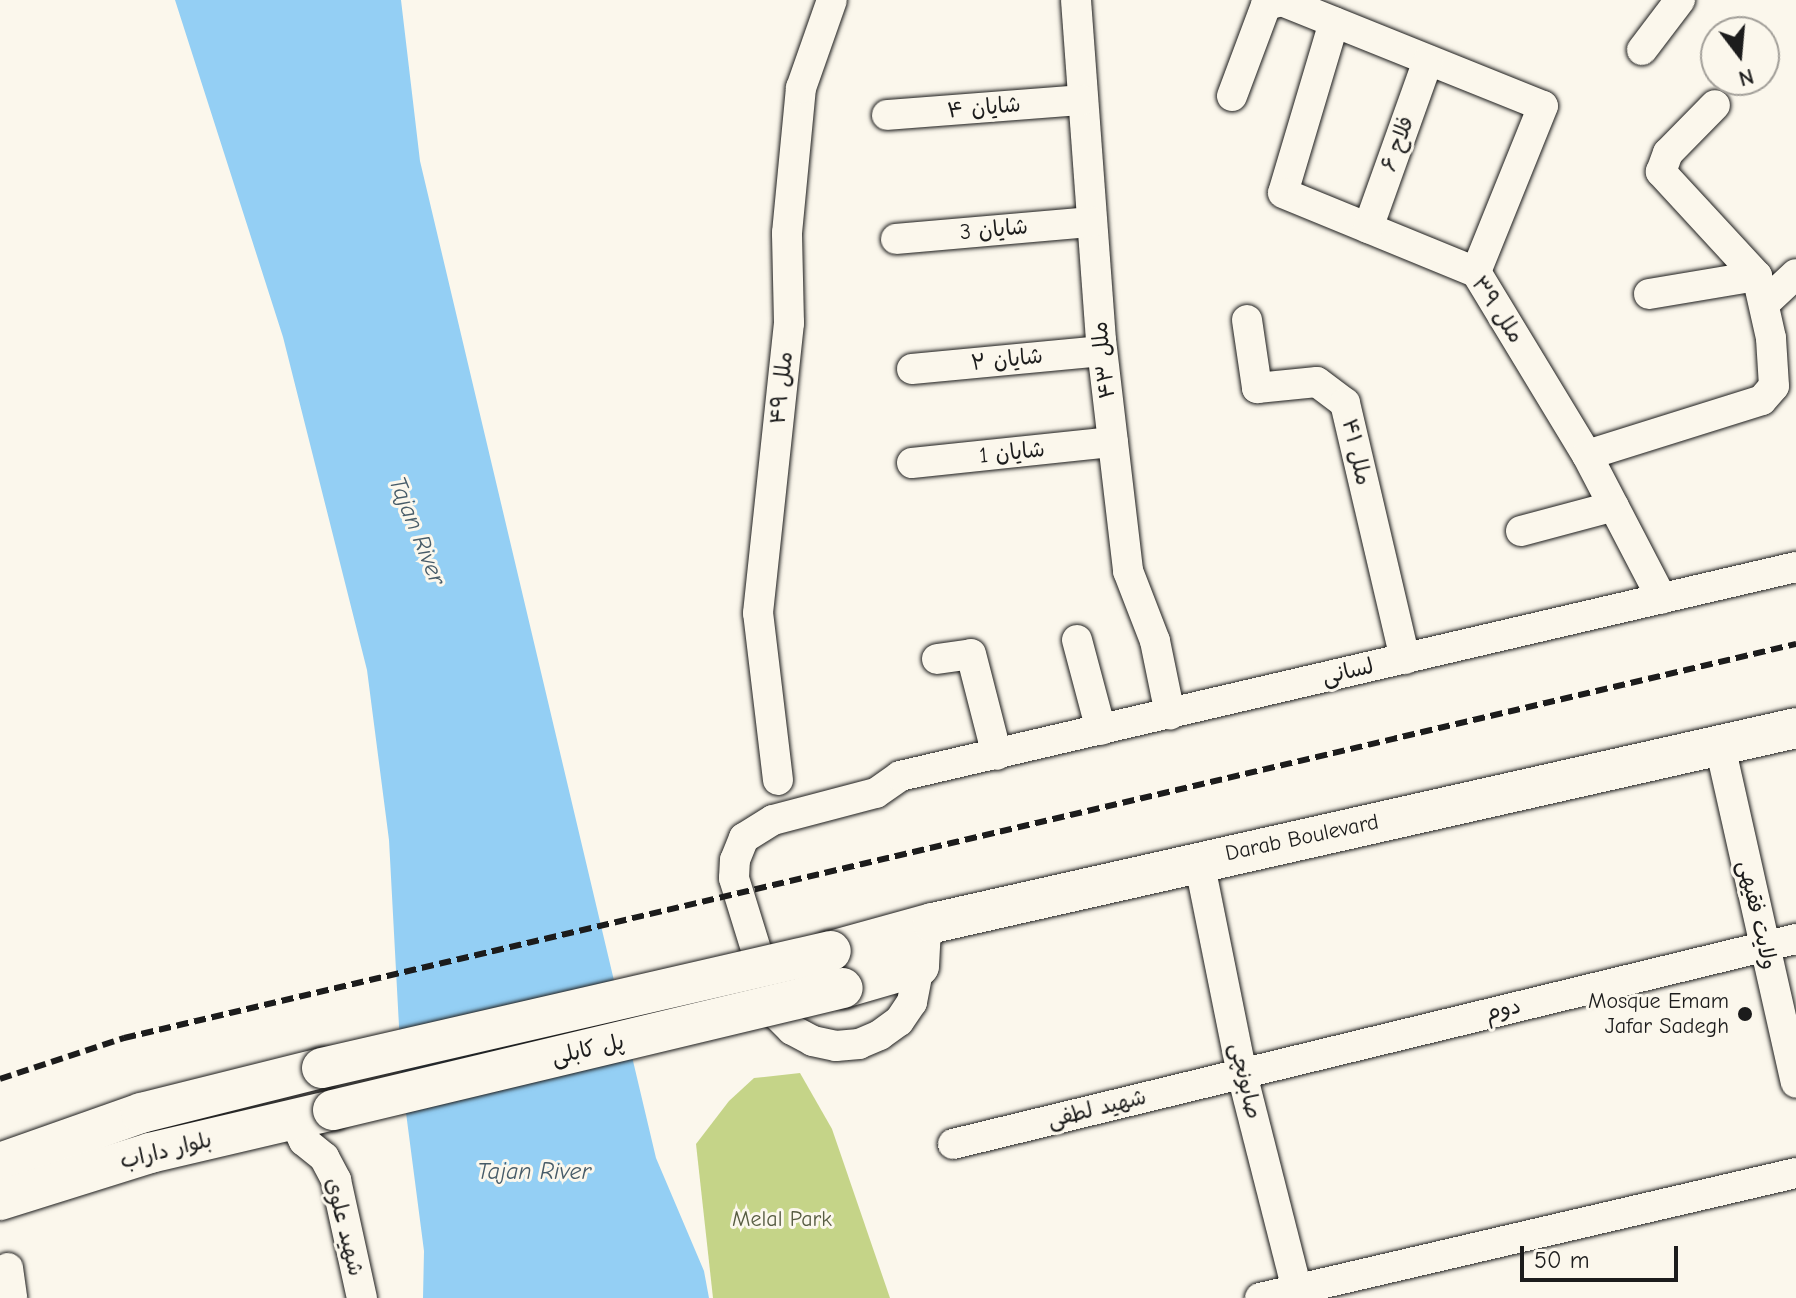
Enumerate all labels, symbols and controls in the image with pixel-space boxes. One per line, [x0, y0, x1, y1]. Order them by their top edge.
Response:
north arrow [1700, 16, 1780, 96]
text: N [1736, 63, 1757, 92]
street label: شایان ۴ [946, 92, 1022, 124]
street label: فلاح ۶ [1376, 113, 1420, 175]
street label: شایان 3 [959, 214, 1029, 246]
street label: ملل ۳۹ [1465, 272, 1529, 348]
street label: ملل ۴۳ [1087, 320, 1121, 400]
street label: شایان ۲ [970, 343, 1044, 377]
street label: ملل ۴۹ [765, 350, 799, 426]
street label: ملل ۴۱ [1336, 416, 1376, 488]
street label: شایان 1 [978, 436, 1046, 470]
water label: Tajan River [382, 473, 452, 589]
street label: لسانی [1320, 653, 1376, 691]
street label: Darab Boulevard [1223, 809, 1381, 867]
street label: ولایت فقیهی [1732, 858, 1782, 972]
place label: Mosque Emam Jafar Sadegh [1588, 988, 1729, 1040]
street label: دوم [1482, 993, 1524, 1027]
marker: Mosque Emam Jafar Sadegh [1736, 1005, 1754, 1023]
street label: پل کابلی [549, 1029, 627, 1071]
street label: صابونچی [1223, 1040, 1267, 1122]
street label: شهید لطفی [1045, 1084, 1149, 1134]
street label: بلوار داراب [117, 1127, 215, 1175]
water label: Tajan River [477, 1158, 591, 1186]
street label: شهید علوی [319, 1175, 369, 1279]
park label: Melal Park [732, 1207, 832, 1233]
scale bar [1524, 1230, 1682, 1280]
text: 50 m [1534, 1246, 1590, 1274]

